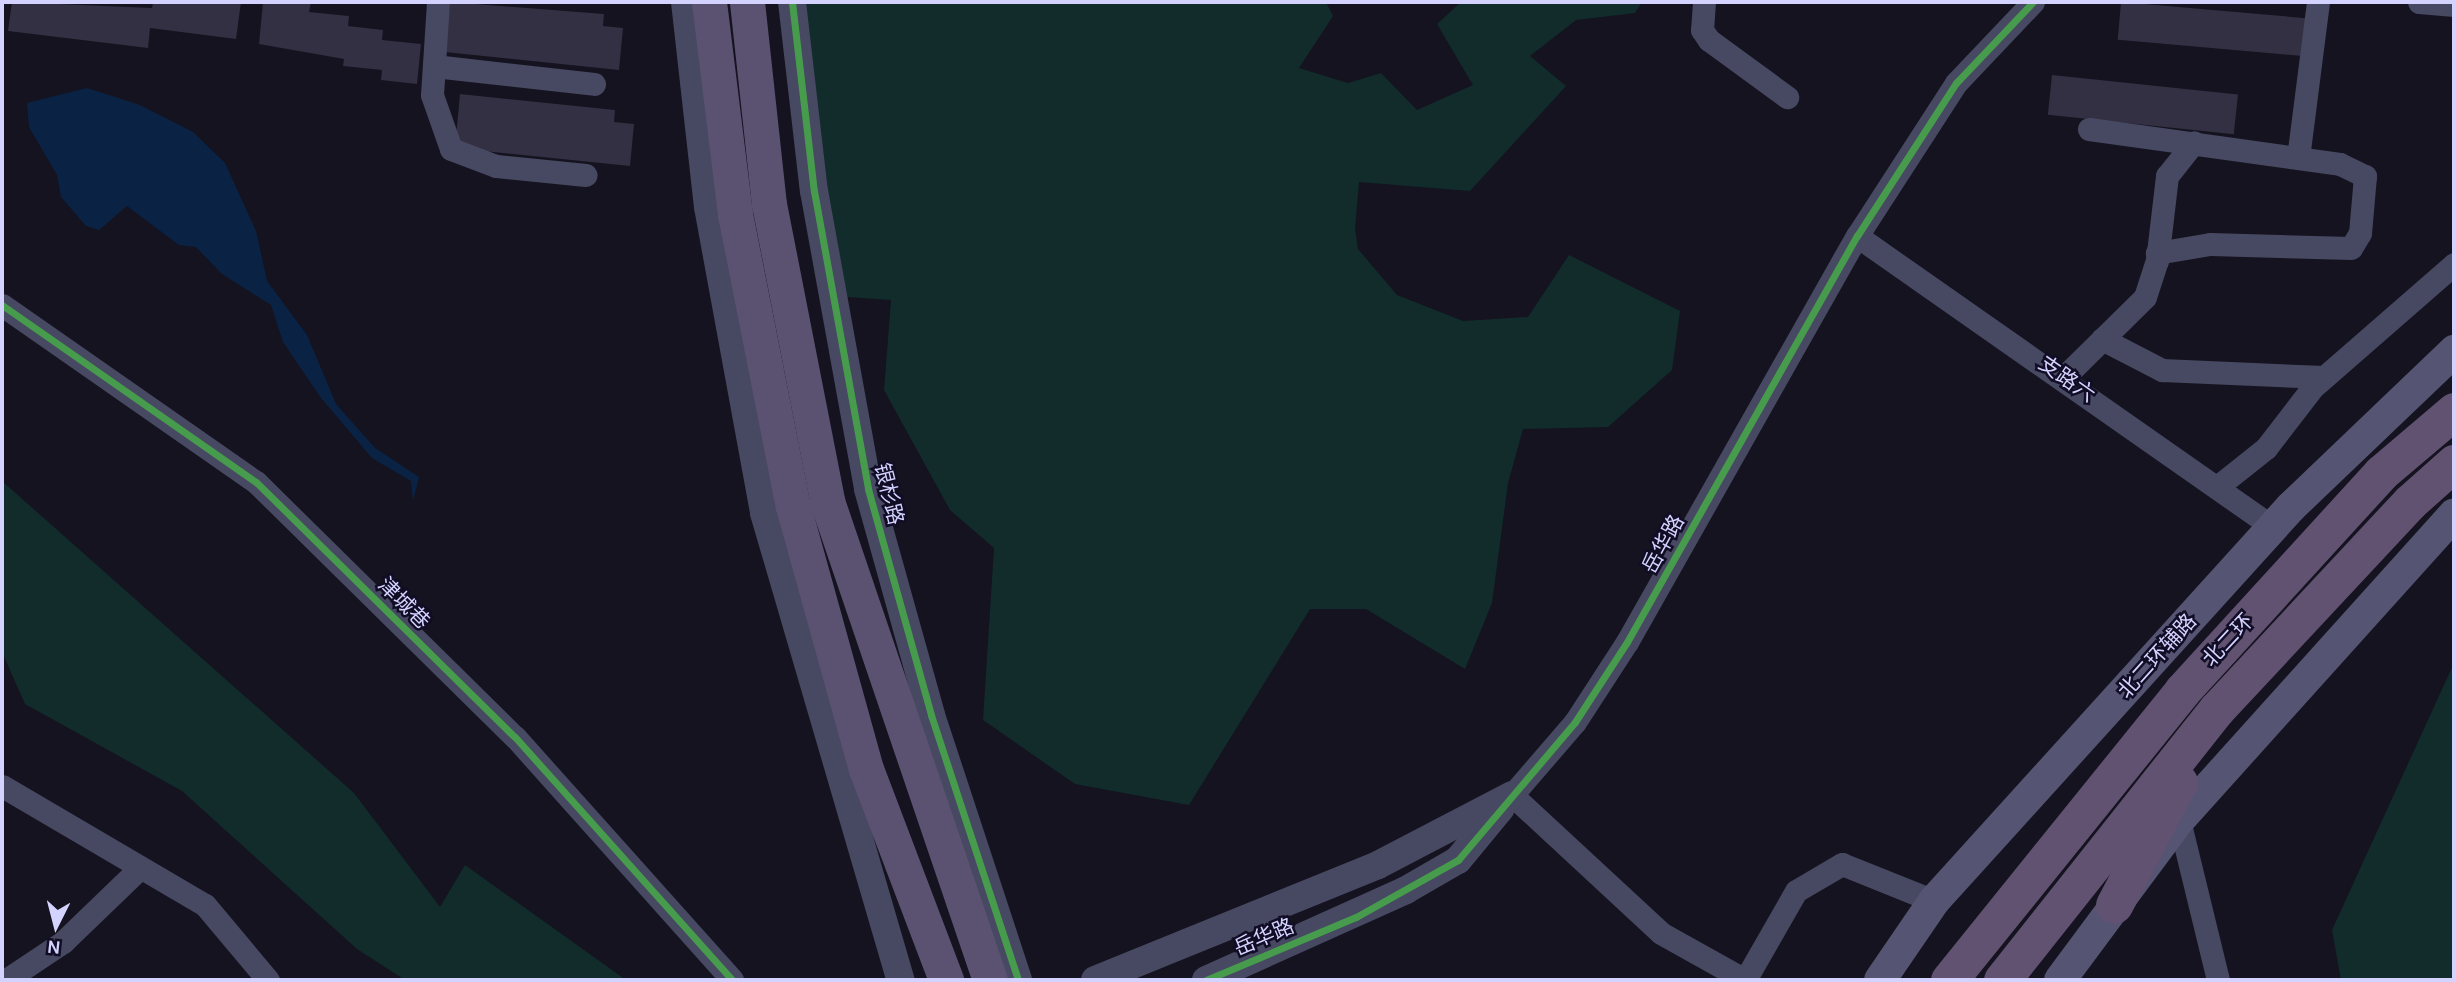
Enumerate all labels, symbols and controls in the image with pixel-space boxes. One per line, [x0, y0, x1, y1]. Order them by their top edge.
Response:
street label: 支路六 [2034, 351, 2100, 407]
street label: 银杉路 [869, 460, 909, 528]
street label: 岳华路 [1637, 510, 1689, 578]
street label: 津城巷 [373, 572, 435, 634]
street label: 北二环 [2197, 608, 2259, 672]
street label: 北二环辅路 [2113, 609, 2201, 703]
north arrow [21, 891, 91, 961]
street label: 岳华路 [1230, 913, 1298, 961]
text: N [46, 935, 62, 959]

